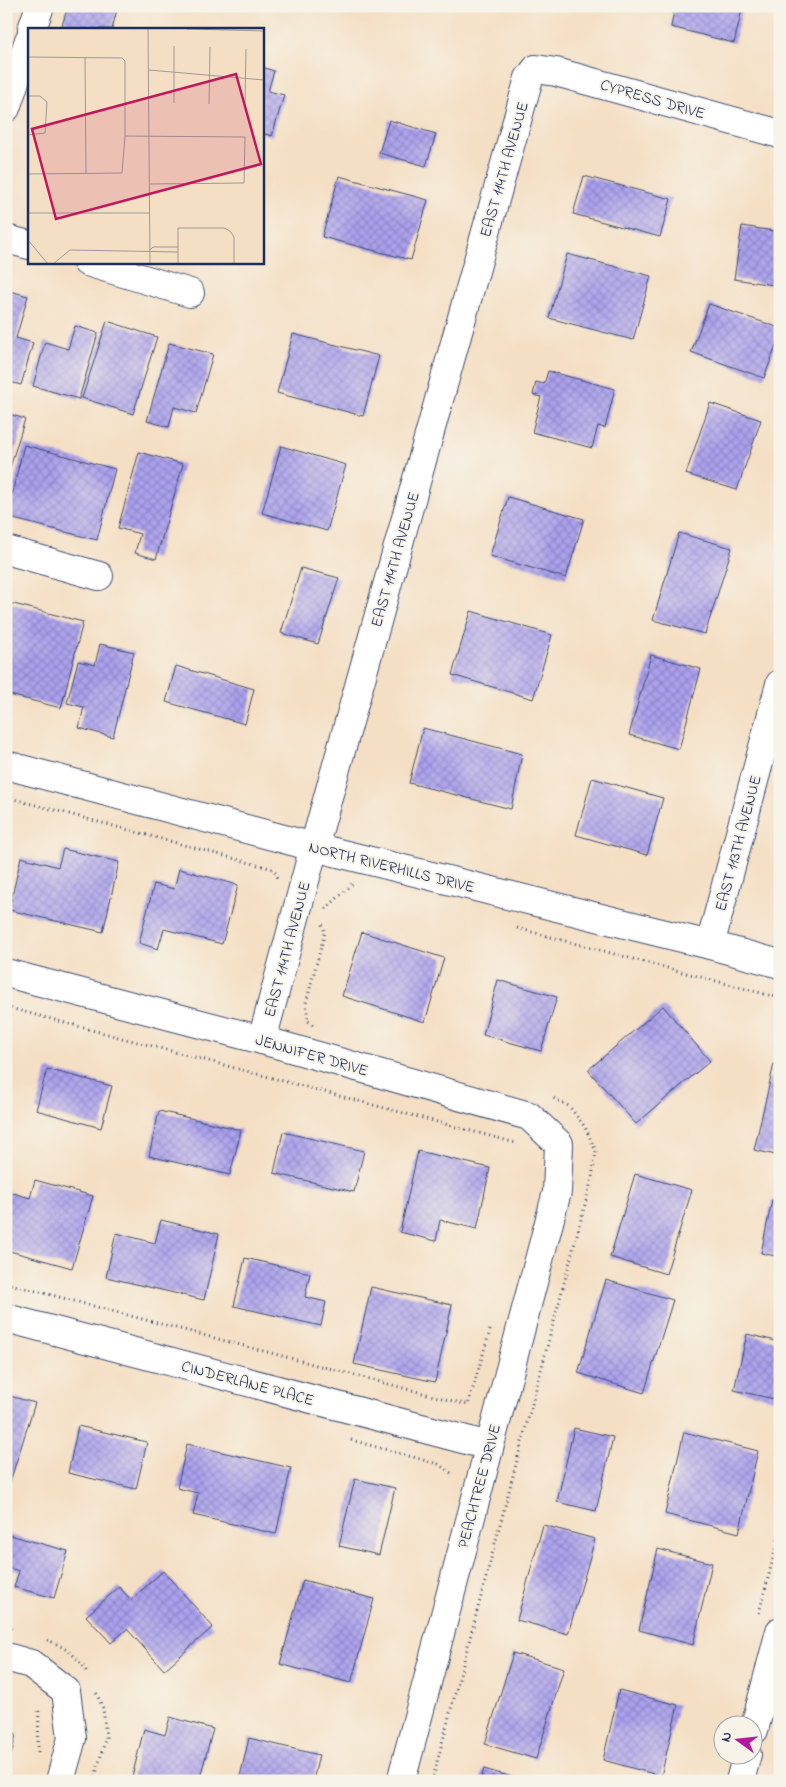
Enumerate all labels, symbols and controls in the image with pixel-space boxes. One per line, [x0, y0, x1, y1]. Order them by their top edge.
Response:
inset map [28, 28, 264, 264]
street label: CYPRESS DRIVE [597, 73, 708, 126]
street label: EAST 114TH AVENUE [474, 99, 536, 240]
street label: EAST 114TH AVENUE [365, 489, 427, 630]
street label: EAST 113TH AVENUE [709, 773, 769, 914]
street label: NORTH RIVERHILLS DRIVE [306, 836, 477, 900]
street label: EAST 114TH AVENUE [258, 879, 318, 1020]
street label: JENNIFER DRIVE [252, 1028, 371, 1083]
street label: CINDERLANE PLACE [178, 1355, 316, 1413]
street label: PEACHTREE DRIVE [452, 1422, 508, 1551]
north arrow [714, 1714, 764, 1764]
text: N [716, 1730, 738, 1744]

